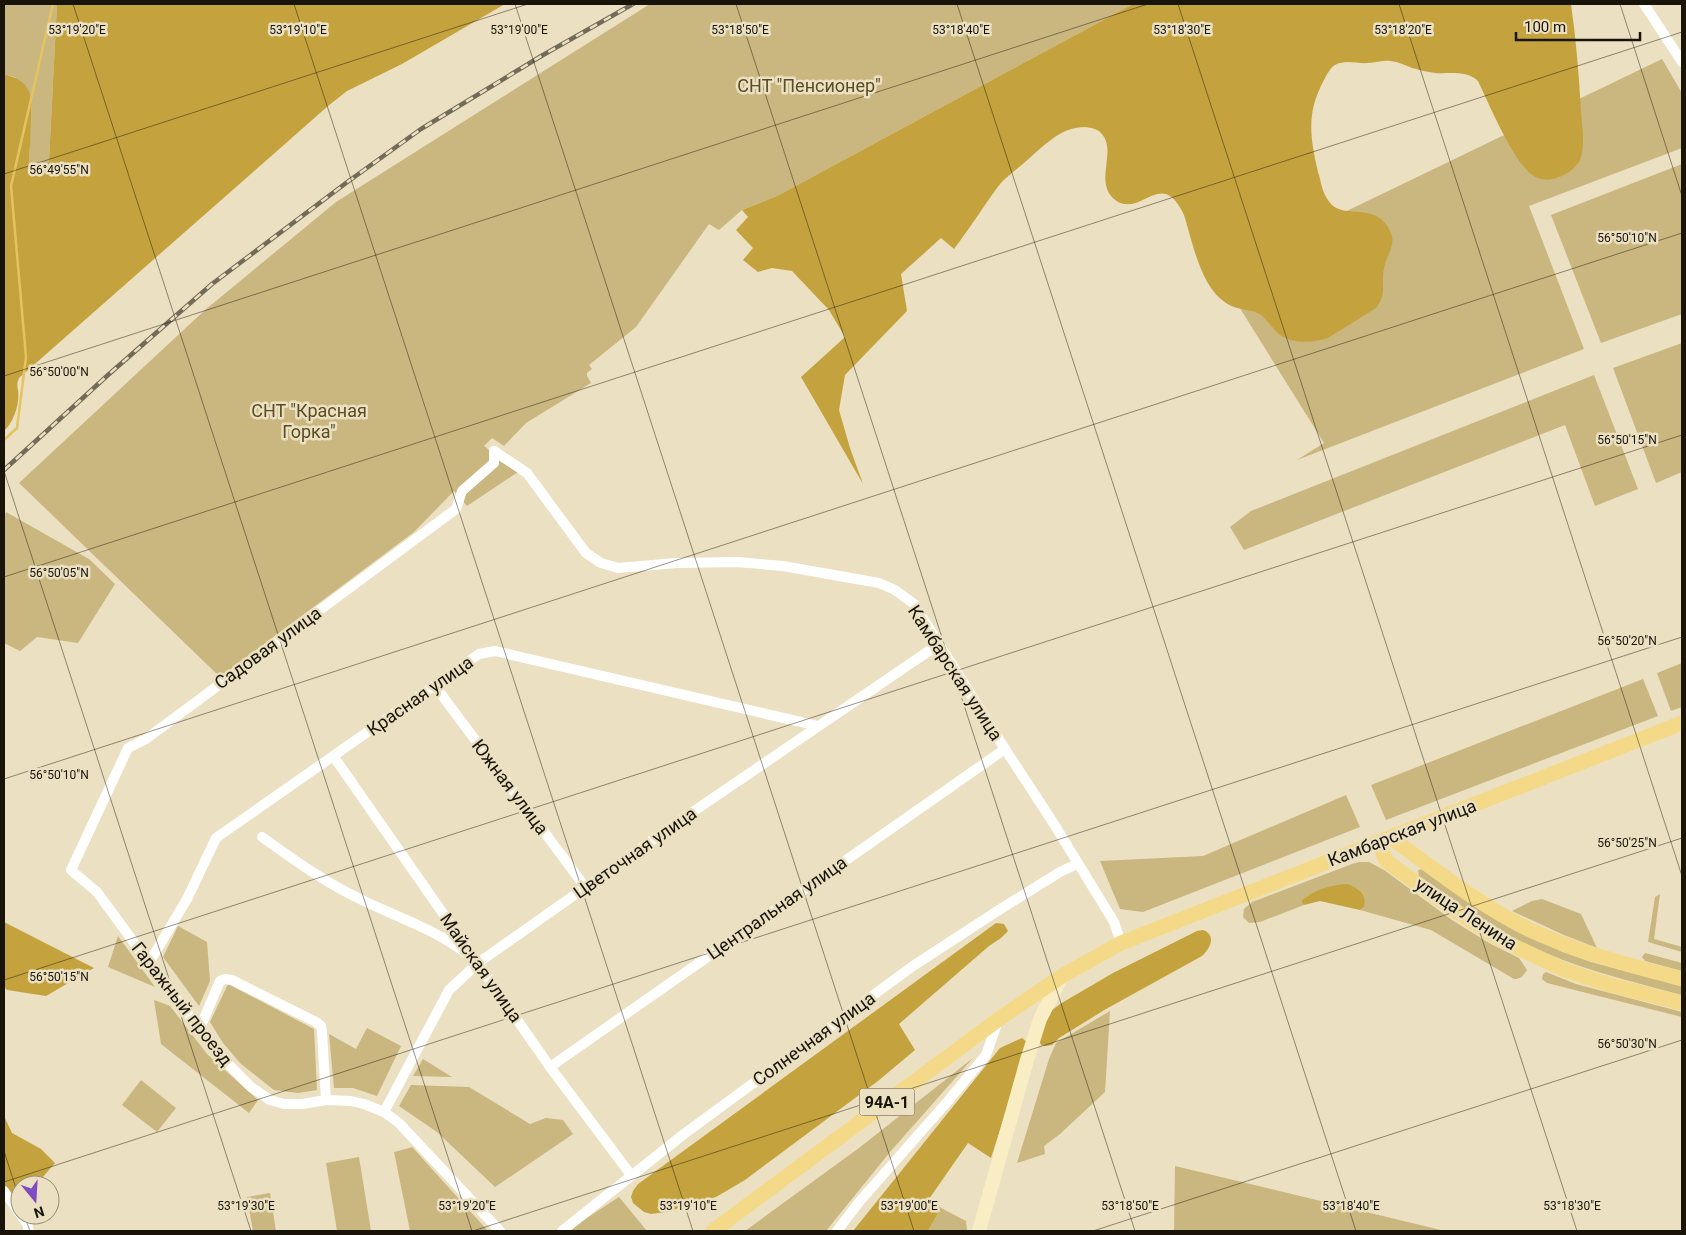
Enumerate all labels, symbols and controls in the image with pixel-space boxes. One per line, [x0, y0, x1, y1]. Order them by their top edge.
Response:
scale bar [1516, 10, 1640, 42]
text: 100 m [1524, 18, 1566, 36]
text: 53°19'20"E [48, 23, 106, 37]
text: 53°19'10"E [269, 23, 327, 37]
text: 53°19'00"E [490, 23, 548, 37]
text: 53°18'50"E [711, 23, 769, 37]
text: 53°18'40"E [932, 23, 990, 37]
text: 53°18'30"E [1153, 23, 1211, 37]
text: 53°18'20"E [1374, 23, 1432, 37]
park label: СНТ "Пенсионер" [737, 75, 881, 96]
text: 56°49'55"N [29, 163, 89, 177]
text: 56°50'10"N [1597, 231, 1657, 245]
text: 56°50'00"N [29, 365, 89, 379]
park label: СНТ "Красная Горка" [251, 400, 367, 442]
text: 56°50'15"N [1597, 433, 1657, 447]
text: 56°50'05"N [29, 566, 89, 580]
street label: Камбарская улица [904, 601, 1007, 744]
street label: Садовая улица [210, 602, 325, 693]
text: 56°50'20"N [1597, 634, 1657, 648]
street label: Красная улица [363, 651, 477, 740]
street label: Южная улица [468, 735, 553, 838]
text: 56°50'10"N [29, 768, 89, 782]
street label: Камбарская улица [1325, 795, 1479, 871]
street label: Цветочная улица [569, 802, 700, 903]
text: 56°50'25"N [1597, 836, 1657, 850]
street label: Центральная улица [703, 851, 851, 964]
street label: улица Ленина [1411, 873, 1521, 954]
street label: Майская улица [436, 909, 527, 1026]
street label: Гаражный проезд [128, 938, 237, 1070]
text: 56°50'15"N [29, 970, 89, 984]
street label: Солнечная улица [749, 987, 879, 1090]
text: 56°50'30"N [1597, 1037, 1657, 1051]
road number: 94А-1 [860, 1088, 914, 1116]
north arrow [10, 1175, 60, 1225]
text: 53°19'30"E [217, 1199, 275, 1213]
text: 53°19'20"E [438, 1199, 496, 1213]
text: 53°19'10"E [659, 1199, 717, 1213]
text: 53°19'00"E [880, 1199, 938, 1213]
text: 53°18'50"E [1101, 1199, 1159, 1213]
text: 53°18'40"E [1322, 1199, 1380, 1213]
text: 53°18'30"E [1543, 1199, 1601, 1213]
text: N [32, 1203, 46, 1222]

